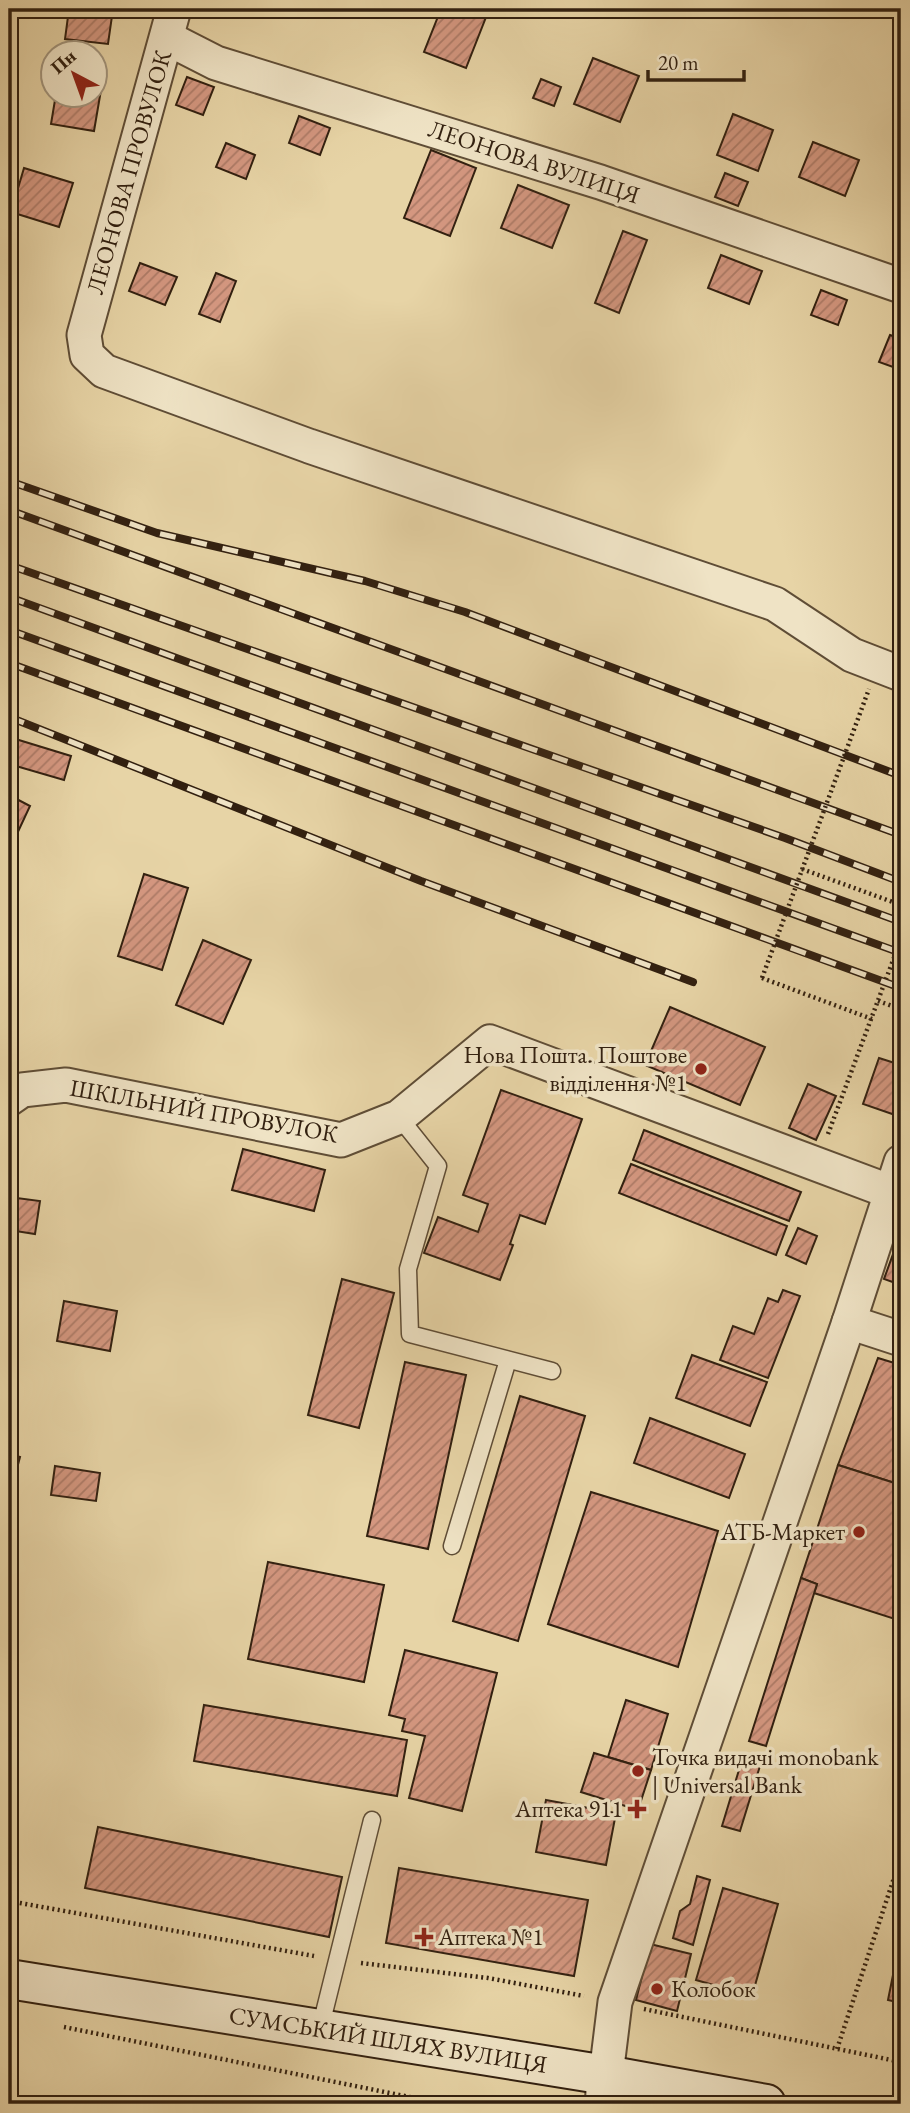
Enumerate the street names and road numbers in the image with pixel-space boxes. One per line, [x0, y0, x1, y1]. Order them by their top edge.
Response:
street label: ЛЕОНОВА ПРОВУЛОК [79, 46, 178, 297]
street label: ЛЕОНОВА ВУЛИЦЯ [424, 113, 644, 210]
street label: ШКІЛЬНИЙ ПРОВУЛОК [68, 1072, 341, 1149]
street label: СУМСЬКИЙ ШЛЯХ ВУЛИЦЯ [227, 1999, 549, 2080]

